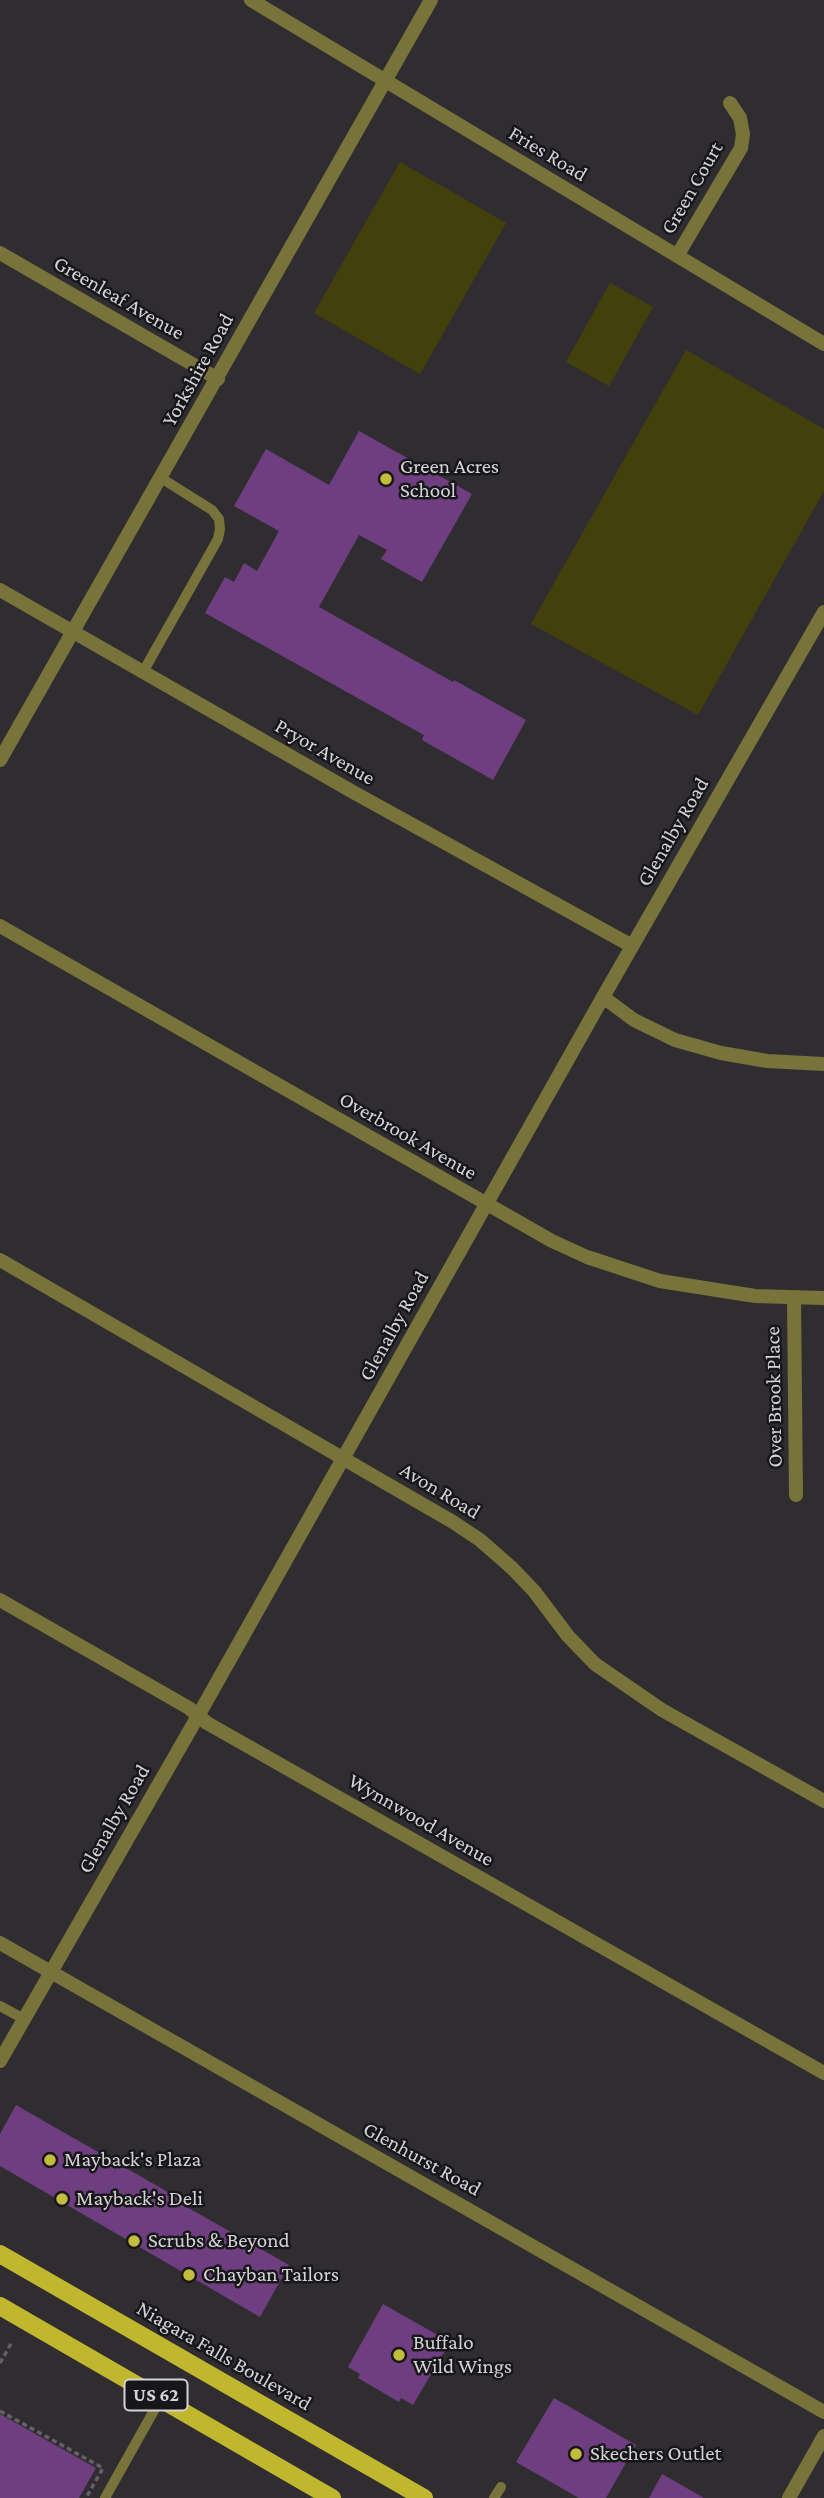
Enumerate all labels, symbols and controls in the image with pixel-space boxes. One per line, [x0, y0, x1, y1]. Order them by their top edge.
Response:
street label: Fries Road [504, 121, 592, 187]
street label: Green Court [656, 137, 728, 239]
street label: Greenleaf Avenue [49, 250, 189, 346]
street label: Yorkshire Road [157, 309, 239, 431]
place label: Green Acres School [400, 454, 499, 504]
marker: Green Acres School [378, 471, 394, 487]
street label: Pryor Avenue [271, 713, 379, 791]
street label: Glenalby Road [632, 773, 714, 891]
street label: Overbrook Avenue [335, 1086, 481, 1186]
street label: Glenalby Road [354, 1267, 434, 1385]
street label: Over Brook Place [760, 1326, 788, 1468]
street label: Avon Road [395, 1457, 485, 1525]
street label: Glenalby Road [73, 1760, 155, 1878]
street label: Wynnwood Avenue [344, 1768, 498, 1872]
street label: Glenhurst Road [359, 2116, 485, 2202]
place label: Mayback's Plaza [64, 2147, 201, 2173]
marker: Mayback's Plaza [42, 2152, 58, 2168]
place label: Mayback's Deli [76, 2186, 203, 2212]
marker: Mayback's Deli [54, 2191, 70, 2207]
place label: Scrubs & Beyond [148, 2228, 290, 2254]
marker: Scrubs & Beyond [126, 2233, 142, 2249]
place label: Chayban Tailors [203, 2262, 339, 2288]
marker: Chayban Tailors [181, 2267, 197, 2283]
street label: Niagara Falls Boulevard [132, 2296, 316, 2416]
place label: Buffalo Wild Wings [413, 2330, 512, 2380]
marker: Buffalo Wild Wings [391, 2347, 407, 2363]
road number: US 62 [124, 2380, 188, 2410]
place label: Skechers Outlet [590, 2441, 721, 2467]
marker: Skechers Outlet [568, 2446, 584, 2462]

